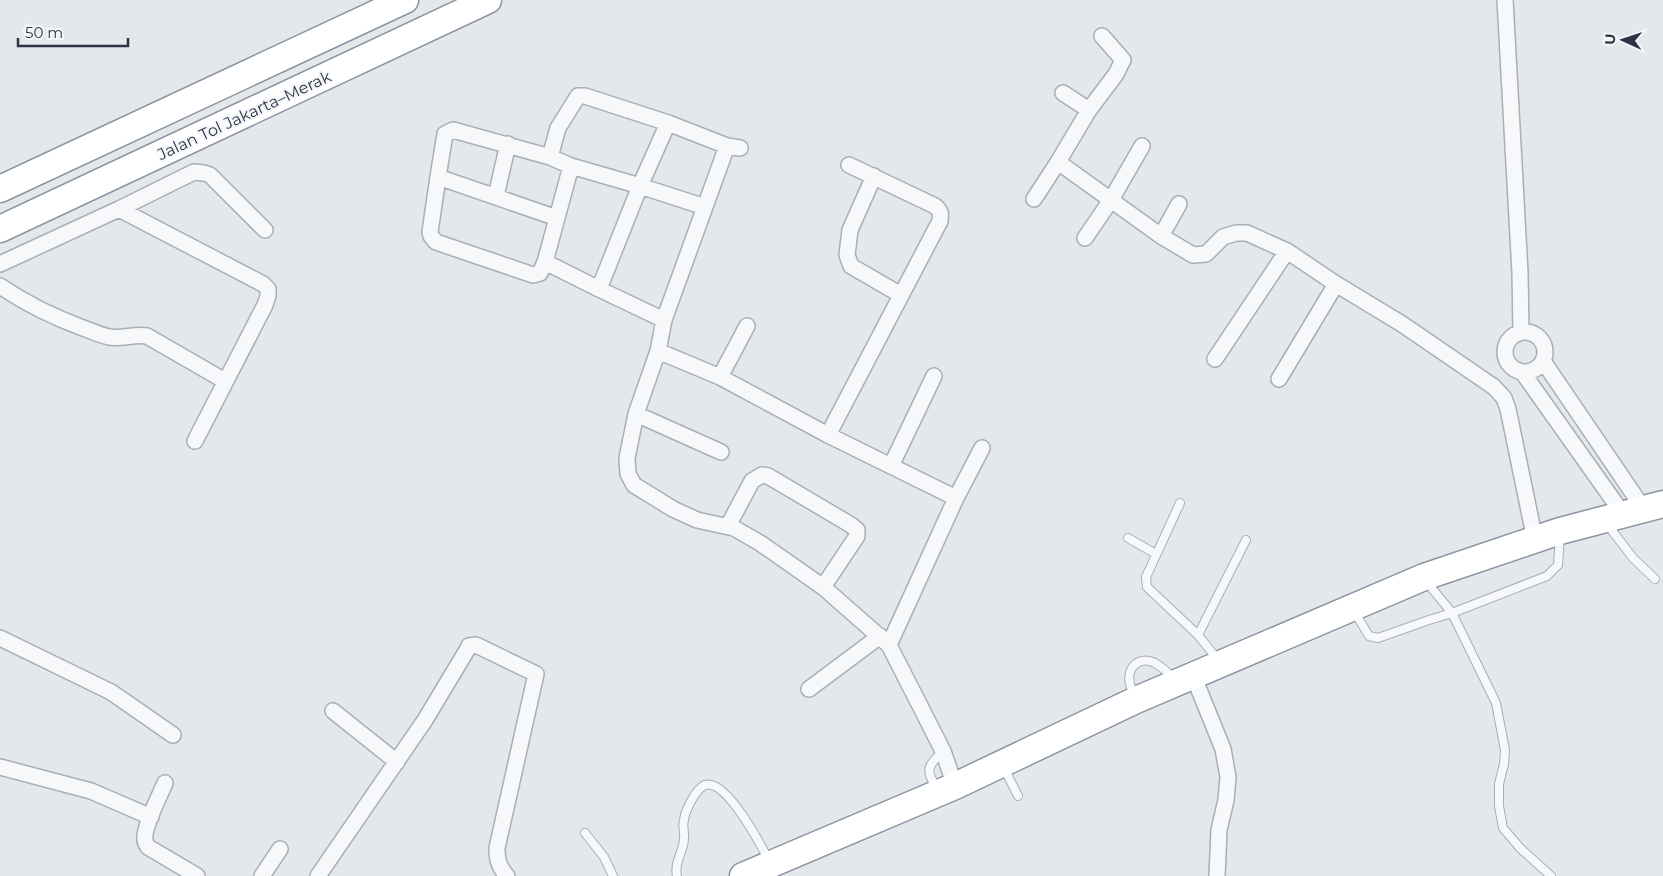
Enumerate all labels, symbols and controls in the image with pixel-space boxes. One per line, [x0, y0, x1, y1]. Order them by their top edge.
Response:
scale bar [18, 15, 128, 47]
north arrow [1598, 15, 1648, 65]
text: 50 m [25, 23, 63, 42]
text: U [1601, 33, 1619, 45]
street label: Jalan Tol Jakarta–Merak [153, 67, 334, 164]

